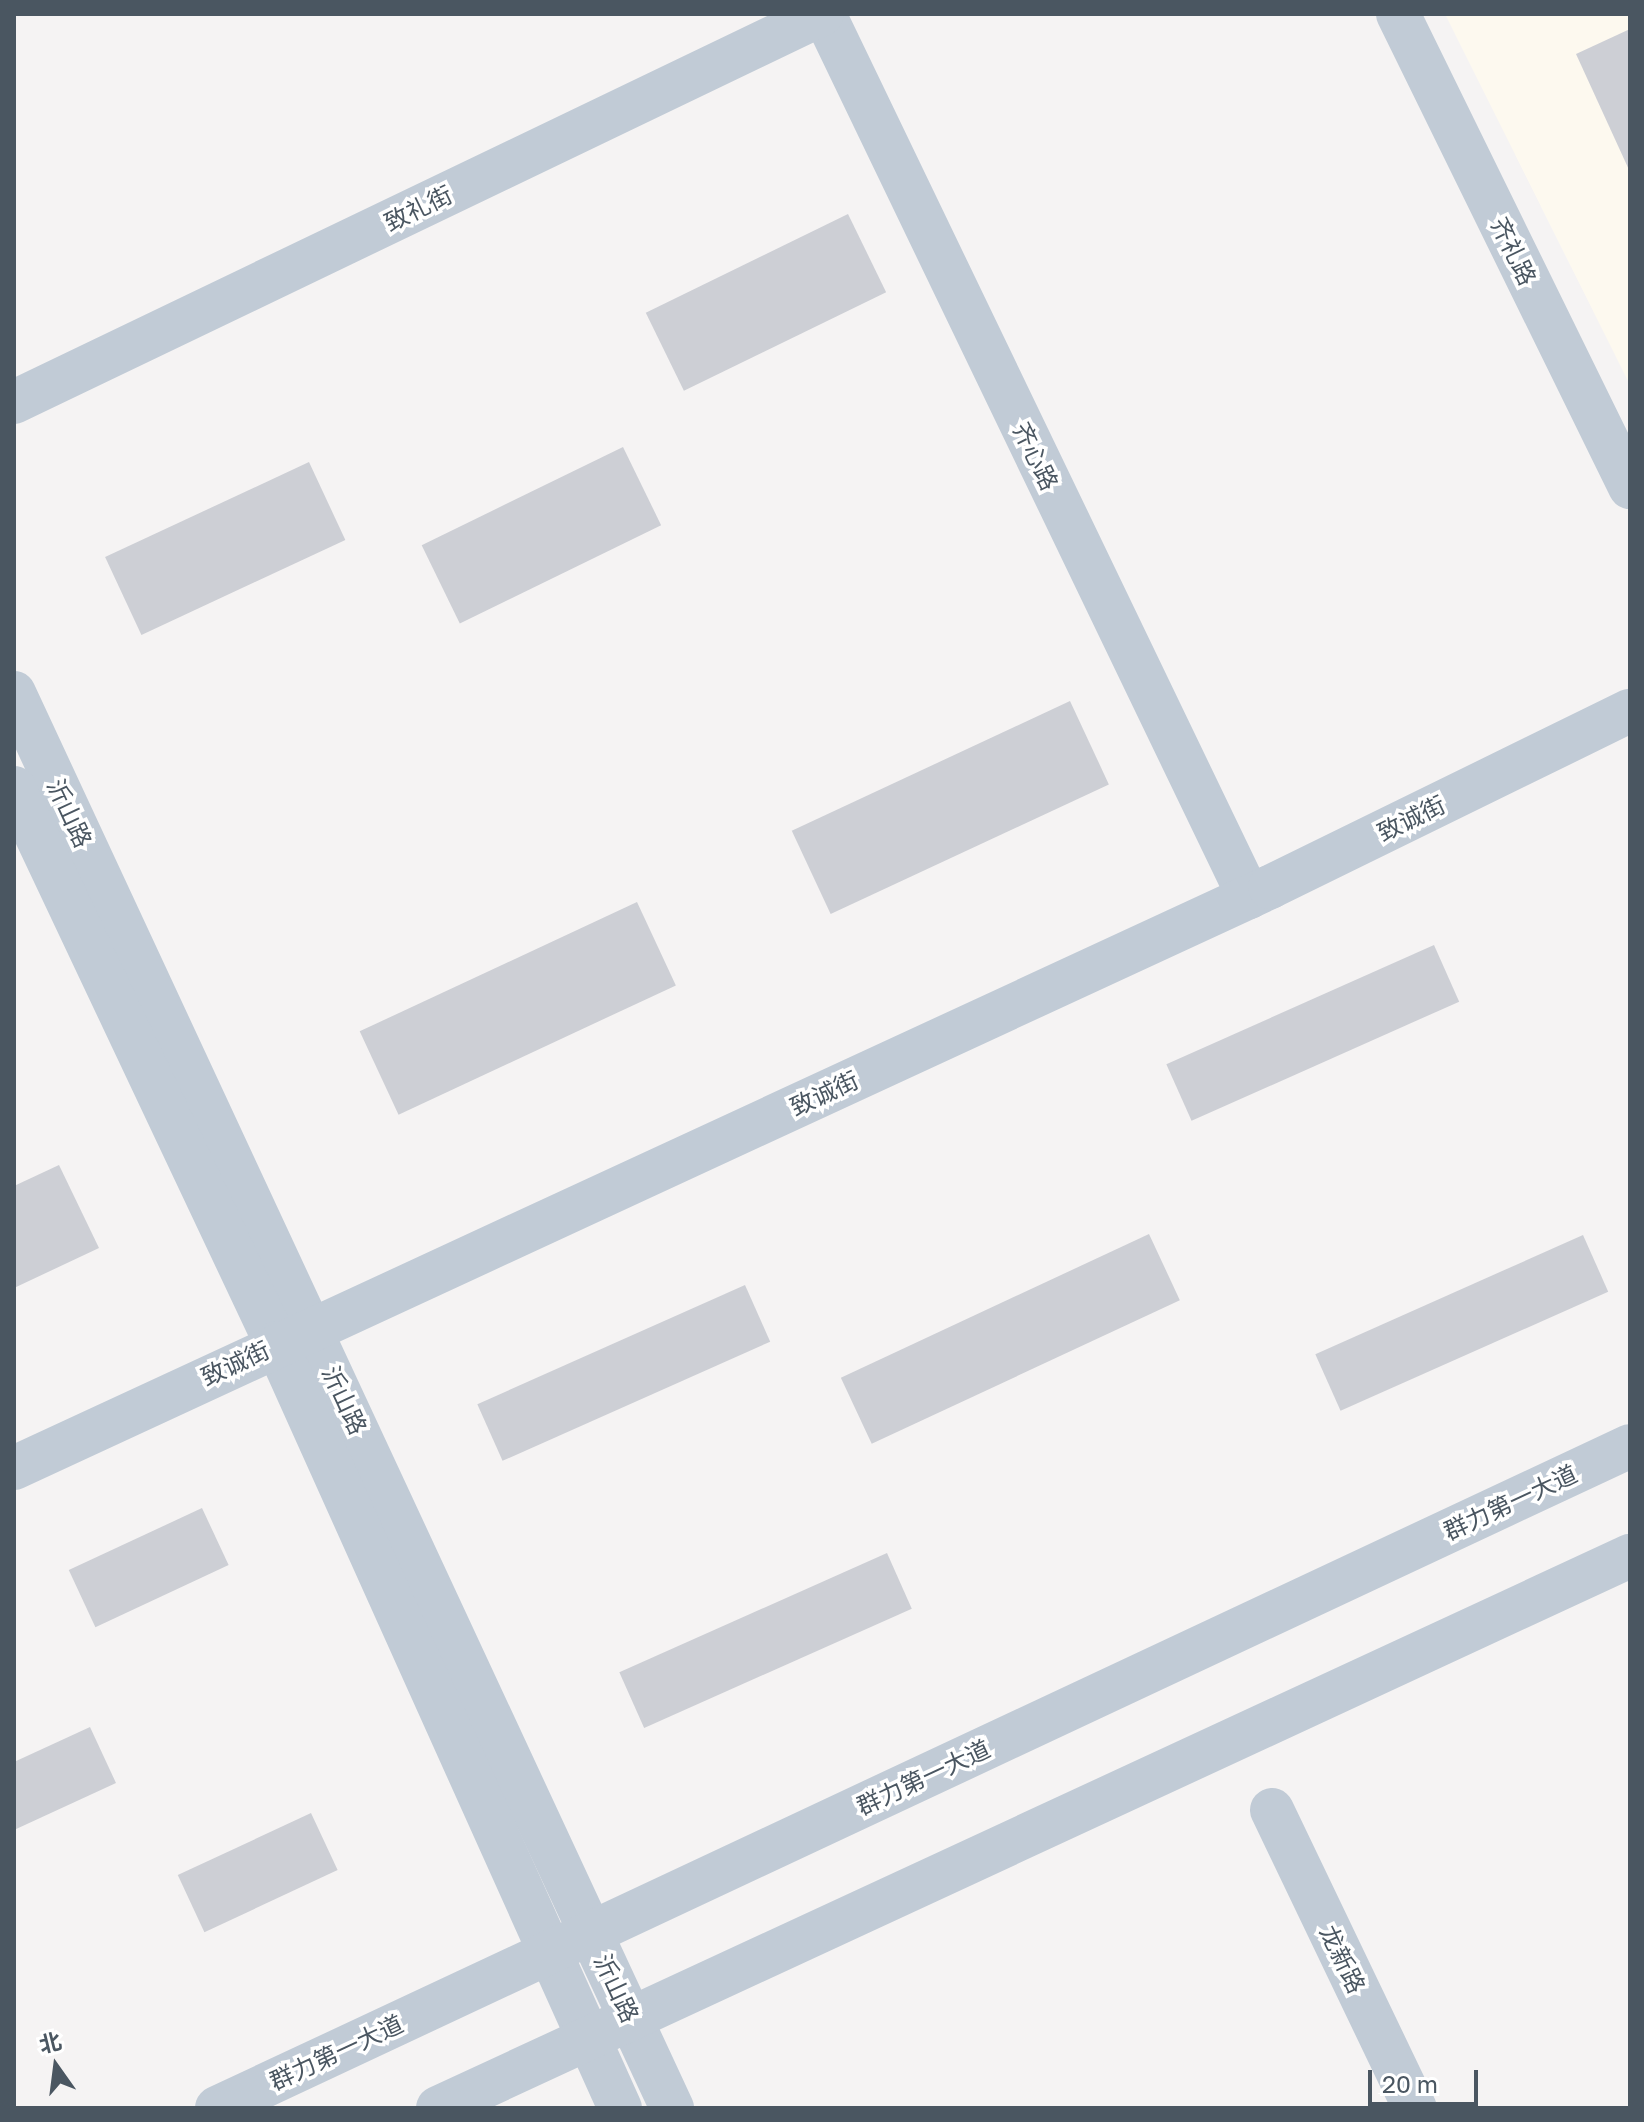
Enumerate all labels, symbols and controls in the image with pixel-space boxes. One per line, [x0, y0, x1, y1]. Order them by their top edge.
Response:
street label: 致礼街 [379, 179, 457, 237]
street label: 齐礼路 [1485, 212, 1543, 290]
street label: 齐心路 [1007, 417, 1065, 495]
street label: 沂山路 [42, 774, 98, 852]
street label: 致诚街 [1372, 789, 1450, 847]
street label: 致诚街 [785, 1065, 863, 1121]
street label: 致诚街 [196, 1335, 274, 1391]
street label: 沂山路 [317, 1361, 373, 1439]
street label: 群力第一大道 [1439, 1459, 1581, 1545]
street label: 群力第一大道 [852, 1734, 994, 1820]
street label: 龙新路 [1314, 1920, 1372, 1998]
street label: 沂山路 [589, 1949, 645, 2027]
street label: 群力第一大道 [265, 2009, 407, 2095]
north arrow [16, 2026, 96, 2106]
text: 北 [36, 2026, 64, 2058]
scale bar [1372, 2054, 1482, 2104]
text: 20 m [1382, 2069, 1438, 2098]

